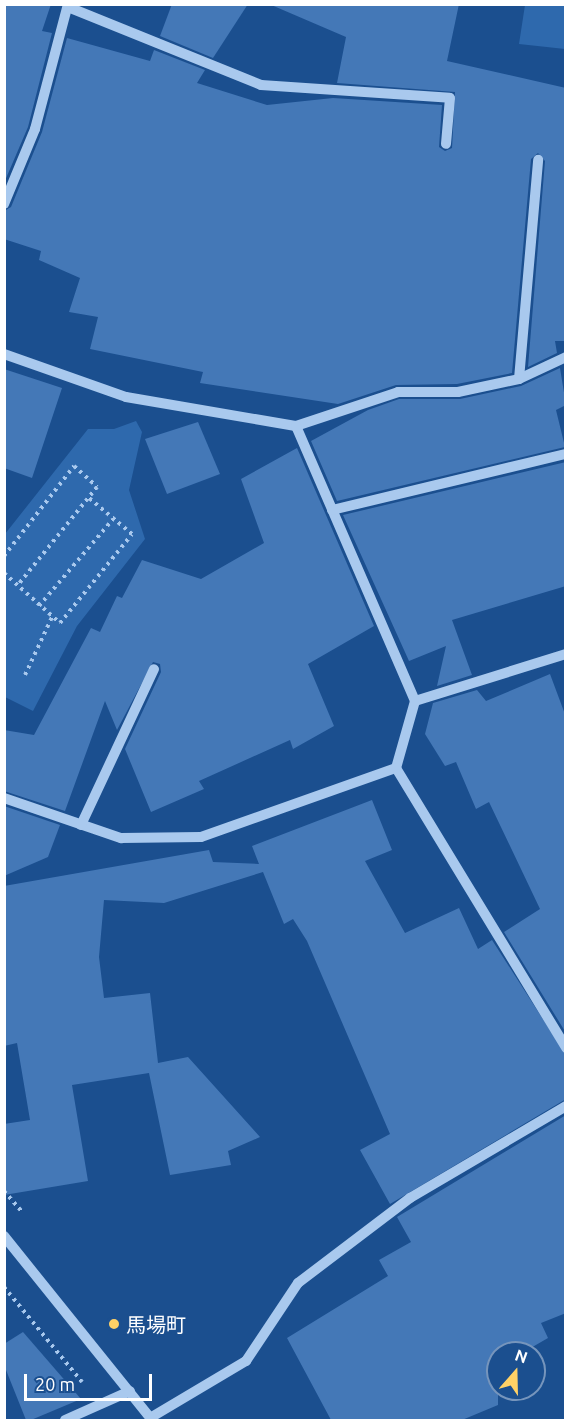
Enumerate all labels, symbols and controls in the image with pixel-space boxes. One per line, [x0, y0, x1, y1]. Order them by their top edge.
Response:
place label: 馬場町 [126, 1312, 186, 1336]
marker: 馬場町 [107, 1317, 121, 1331]
north arrow [486, 1341, 546, 1401]
text: N [513, 1345, 530, 1366]
scale bar [27, 1362, 154, 1400]
text: 20 m [35, 1374, 75, 1394]

